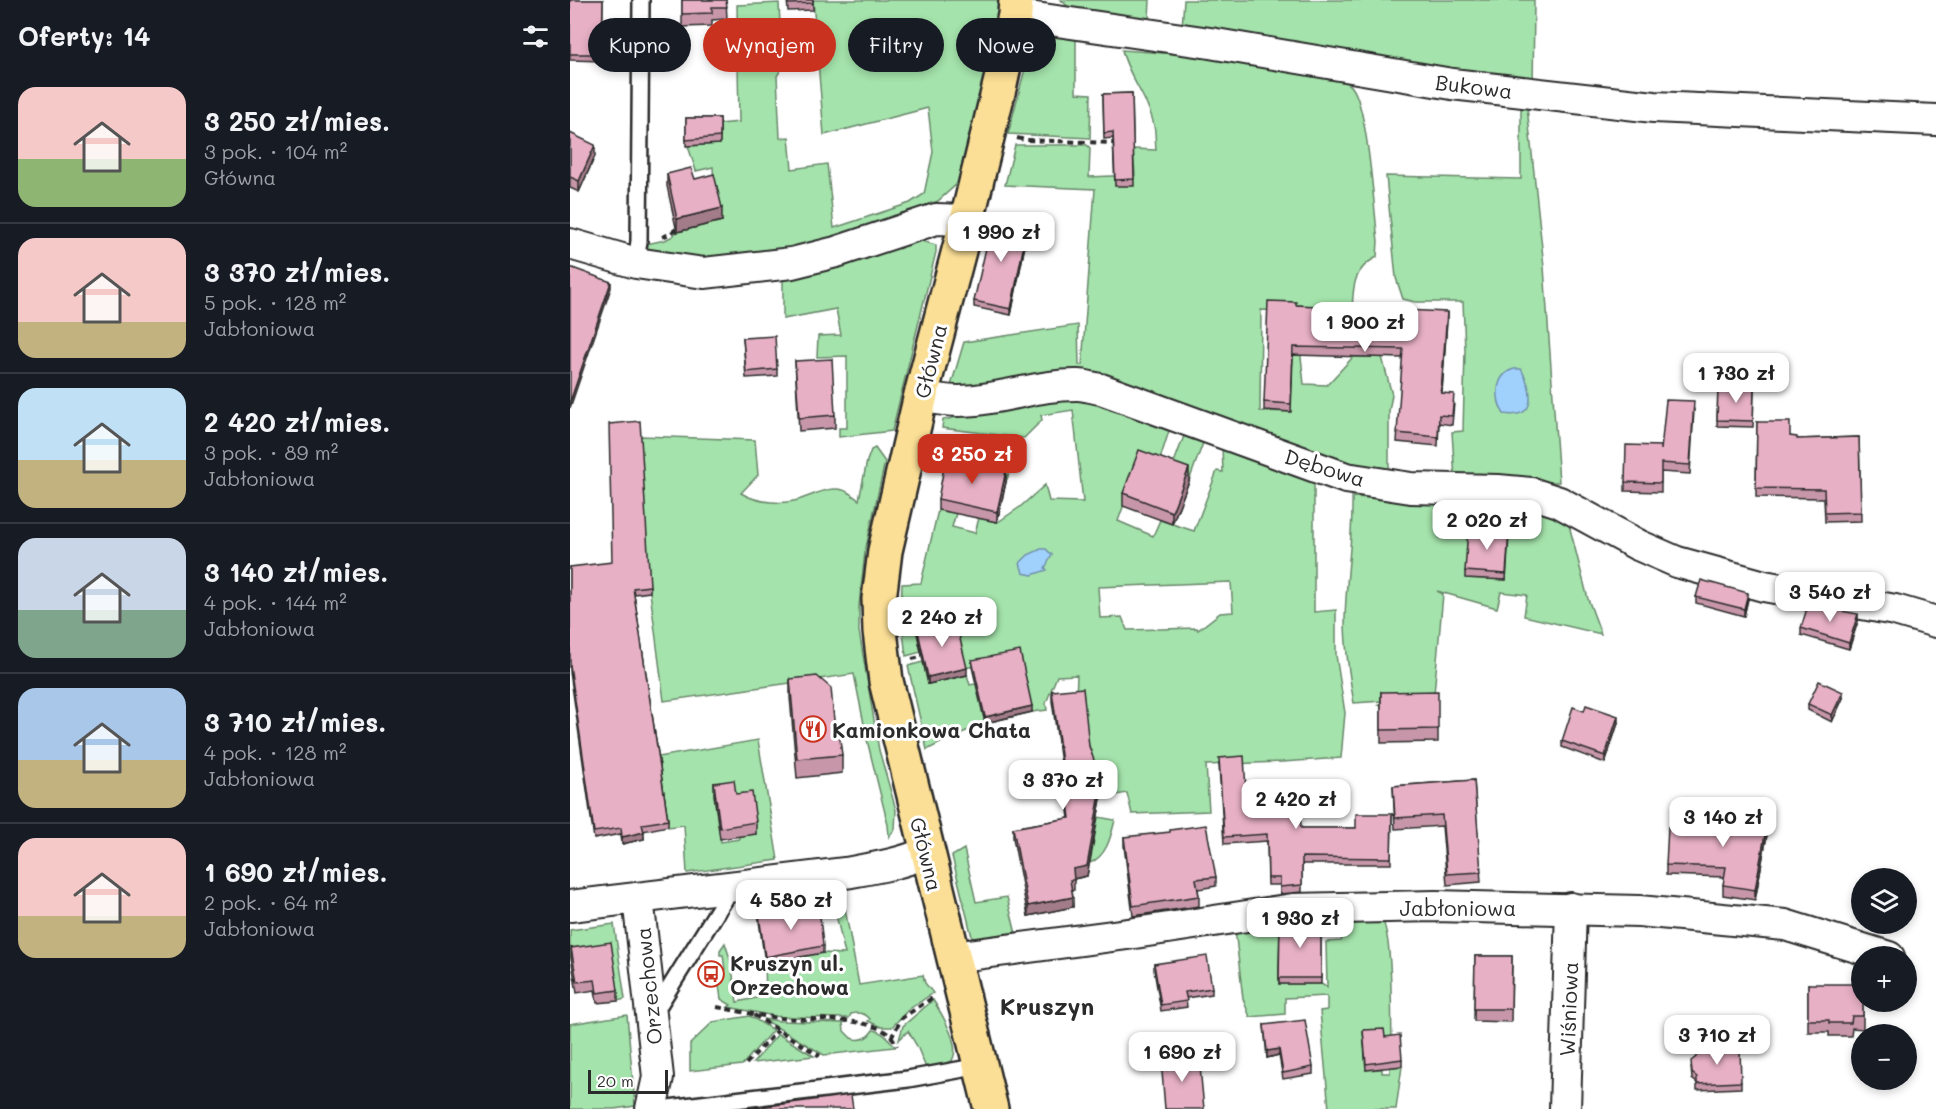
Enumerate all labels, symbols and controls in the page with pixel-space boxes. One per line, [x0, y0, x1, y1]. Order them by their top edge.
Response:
chip: Kupno [588, 18, 691, 72]
chip: Wynajem [703, 18, 836, 72]
chip: Filtry [848, 18, 944, 72]
chip: Nowe [956, 18, 1056, 72]
text: Oferty: 14 [18, 19, 151, 53]
icon: filters [519, 20, 552, 53]
street label: Bukowa [1434, 68, 1514, 104]
text: 3 250 zł/mies. [204, 104, 390, 138]
icon: home [66, 111, 138, 183]
text: 3 pok. · 104 m² [204, 138, 347, 164]
text: Główna [204, 164, 276, 190]
pin: 1 990 zł [939, 212, 1063, 263]
text: 1 990 zł [962, 218, 1040, 244]
text: 3 370 zł/mies. [204, 255, 390, 289]
icon: home [66, 262, 138, 334]
text: 5 pok. · 128 m² [204, 289, 346, 315]
pin: 1 900 zł [1303, 302, 1427, 353]
text: 1 900 zł [1325, 308, 1405, 334]
text: Jabłoniowa [204, 315, 315, 341]
street label: Główna [908, 321, 952, 401]
pin: 1 730 zł [1674, 353, 1798, 404]
text: 1 730 zł [1697, 359, 1775, 385]
text: 2 420 zł/mies. [204, 405, 390, 439]
icon: home [66, 412, 138, 484]
pin: 3 250 zł [910, 434, 1034, 485]
text: 3 pok. · 89 m² [204, 439, 338, 465]
text: 3 250 zł [932, 440, 1012, 466]
street label: Dębowa [1282, 442, 1368, 492]
text: Jabłoniowa [204, 465, 315, 491]
pin: 2 020 zł [1425, 500, 1549, 551]
text: 2 020 zł [1447, 506, 1527, 532]
text: 3 140 zł/mies. [204, 555, 388, 589]
icon: home [66, 562, 138, 634]
pin: 3 540 zł [1768, 572, 1892, 623]
text: 3 540 zł [1789, 578, 1871, 604]
text: 4 pok. · 144 m² [204, 589, 347, 615]
pin: 2 240 zł [880, 597, 1004, 648]
text: 2 240 zł [902, 603, 982, 629]
text: Jabłoniowa [204, 615, 315, 641]
text: 3 710 zł/mies. [204, 705, 386, 739]
icon: home [66, 712, 138, 784]
restaurant icon: Kamionkowa Chata [798, 714, 828, 744]
place label: Kamionkowa Chata [832, 716, 1031, 743]
text: 4 pok. · 128 m² [204, 739, 346, 765]
pin: 3 370 zł [1001, 760, 1125, 811]
text: Jabłoniowa [204, 765, 315, 791]
text: 3 370 zł [1023, 766, 1103, 792]
pin: 2 420 zł [1234, 779, 1358, 830]
text: 2 420 zł [1256, 785, 1336, 811]
pin: 3 140 zł [1661, 797, 1785, 848]
text: 3 140 zł [1683, 803, 1763, 829]
street label: Główna [905, 814, 949, 894]
text: 1 690 zł/mies. [204, 855, 388, 889]
icon: home [66, 862, 138, 934]
map controls [1851, 868, 1917, 1090]
button: layers [1851, 868, 1917, 934]
pin: 4 580 zł [729, 880, 853, 931]
text: 4 580 zł [750, 886, 832, 912]
text: 2 pok. · 64 m² [204, 889, 338, 915]
street label: Jabłoniowa [1400, 894, 1516, 921]
pin: 1 930 zł [1238, 898, 1362, 949]
text: 1 930 zł [1261, 904, 1339, 930]
text: Jabłoniowa [204, 915, 315, 941]
street label: Orzechowa [628, 926, 668, 1046]
button: + [1851, 946, 1917, 1012]
place label: Kruszyn ul. Orzechowa [730, 949, 849, 1000]
bus stop icon: Kruszyn ul. Orzechowa [696, 959, 726, 989]
street label: Wiśniowa [1553, 961, 1583, 1057]
district label: Kruszyn [1000, 990, 1094, 1021]
pin: 3 710 zł [1655, 1015, 1779, 1066]
text: 3 710 zł [1678, 1021, 1756, 1047]
button: − [1851, 1024, 1917, 1090]
pin: 1 690 zł [1120, 1032, 1244, 1083]
text: 1 690 zł [1143, 1038, 1221, 1064]
scale bar [588, 1067, 668, 1094]
text: 20 m [597, 1070, 634, 1091]

